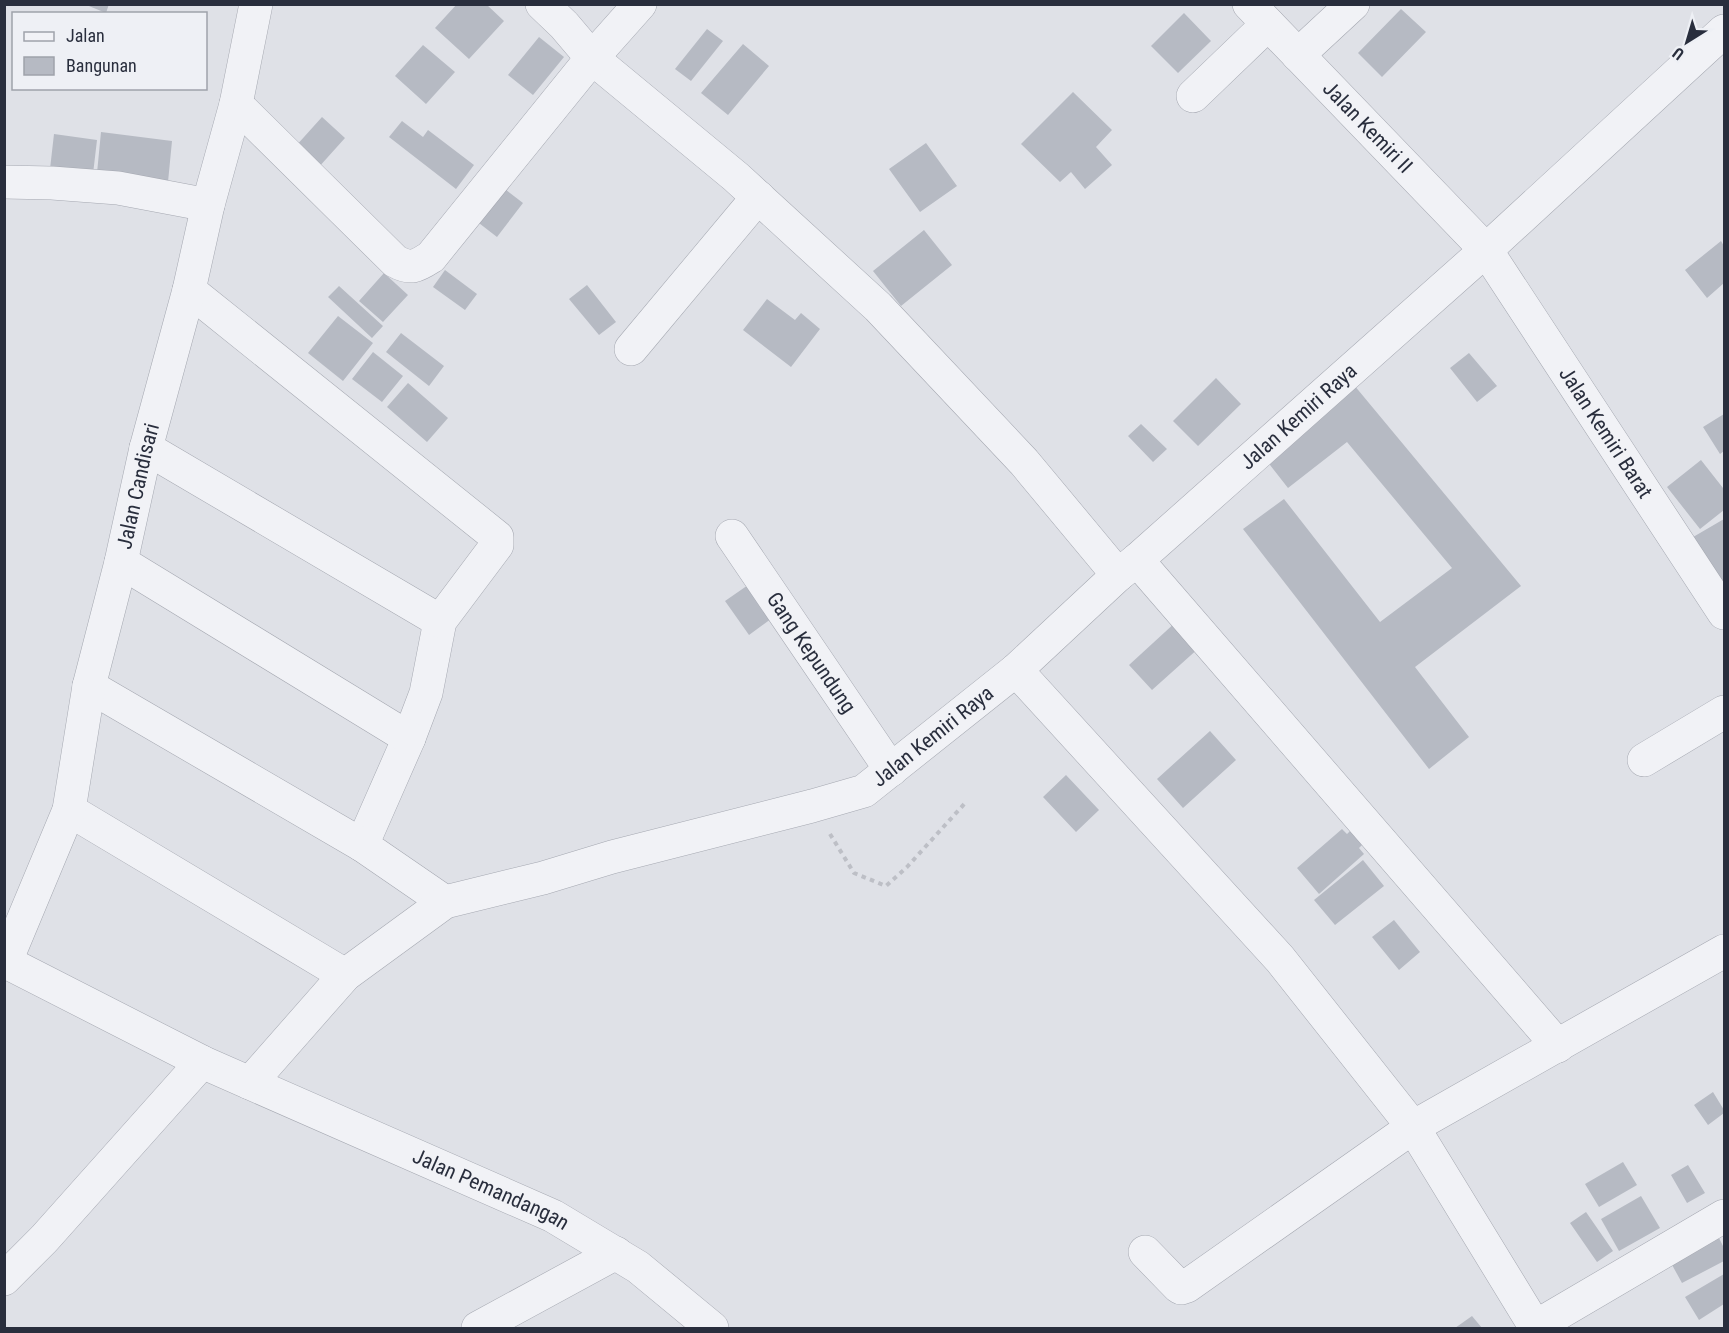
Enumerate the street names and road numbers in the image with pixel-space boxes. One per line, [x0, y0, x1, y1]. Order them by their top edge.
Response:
street label: Jalan Kemiri II [1318, 76, 1417, 178]
street label: Jalan Kemiri Raya [1235, 359, 1362, 475]
street label: Jalan Kemiri Barat [1554, 363, 1657, 503]
street label: Jalan Candisari [112, 421, 164, 551]
street label: Gang Kepundung [762, 588, 861, 718]
street label: Jalan Kemiri Raya [868, 681, 998, 792]
street label: Jalan Pemandangan [409, 1144, 574, 1235]

